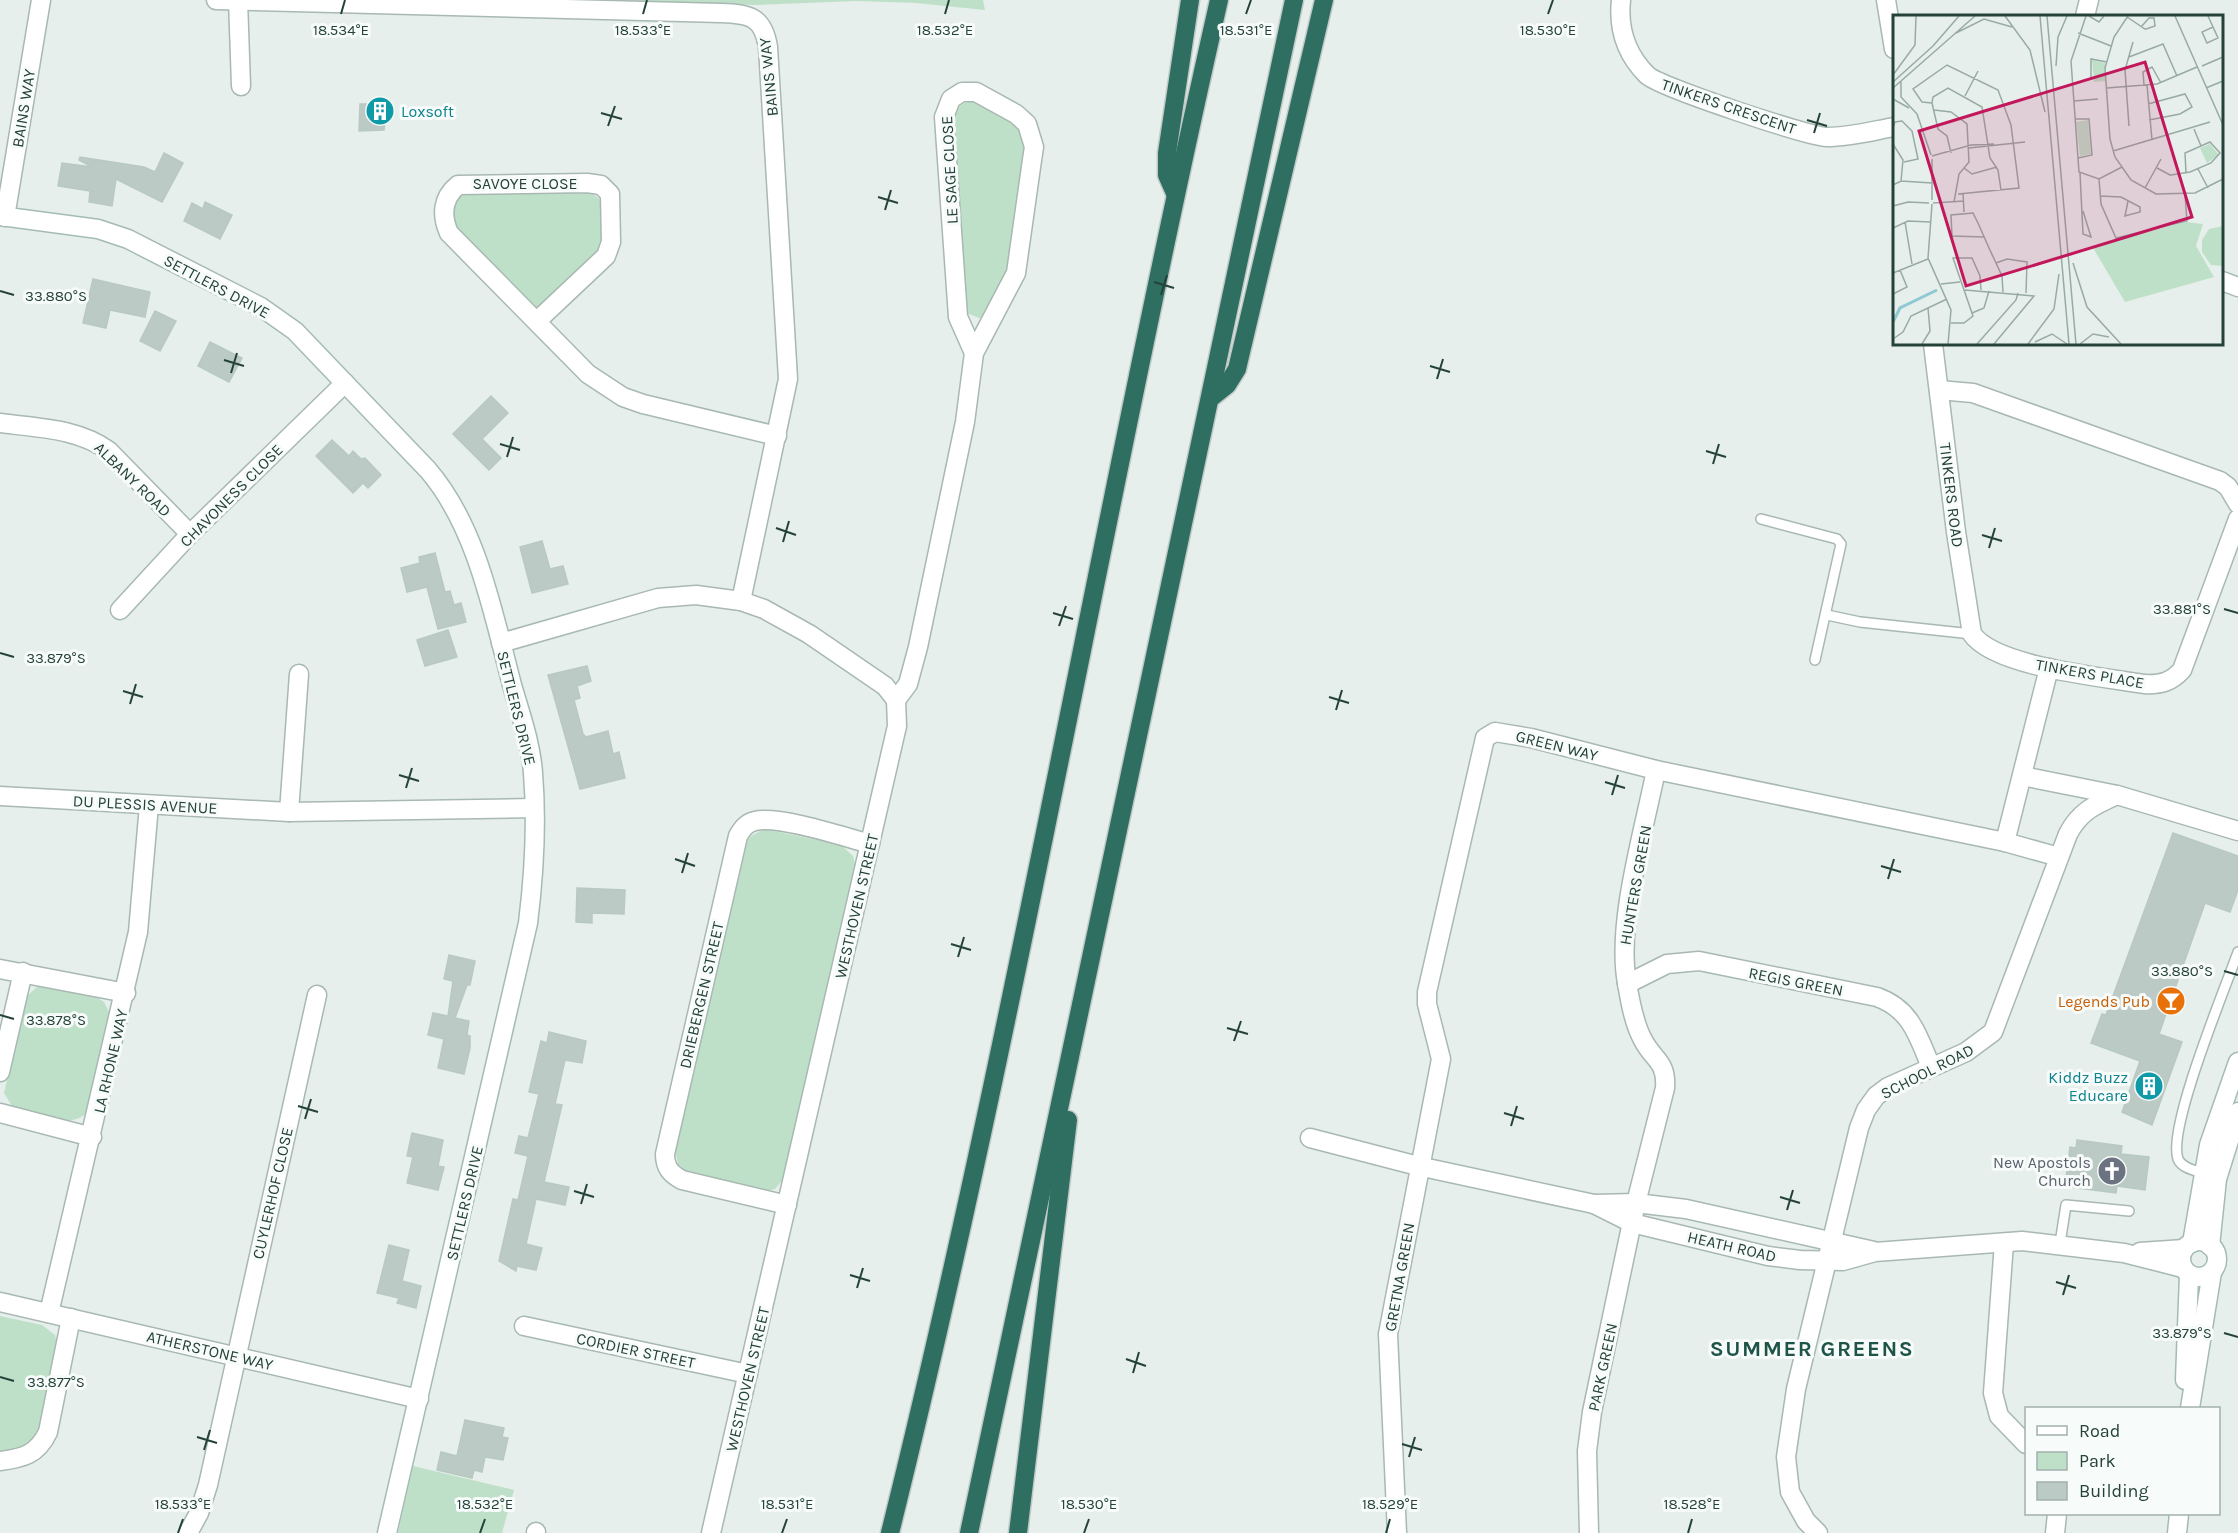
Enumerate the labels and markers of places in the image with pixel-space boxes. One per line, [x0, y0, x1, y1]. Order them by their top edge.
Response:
building icon: Loxsoft [364, 95, 396, 127]
place label: Loxsoft [401, 102, 454, 121]
bar icon: Legends Pub [2155, 985, 2187, 1017]
place label: Legends Pub [2058, 992, 2150, 1011]
place label: Kiddz Buzz Educare [2048, 1068, 2128, 1105]
building icon: Kiddz Buzz Educare [2133, 1070, 2165, 1102]
place label: New Apostols Church [1993, 1153, 2091, 1190]
church icon: New Apostols Church [2096, 1155, 2128, 1187]

